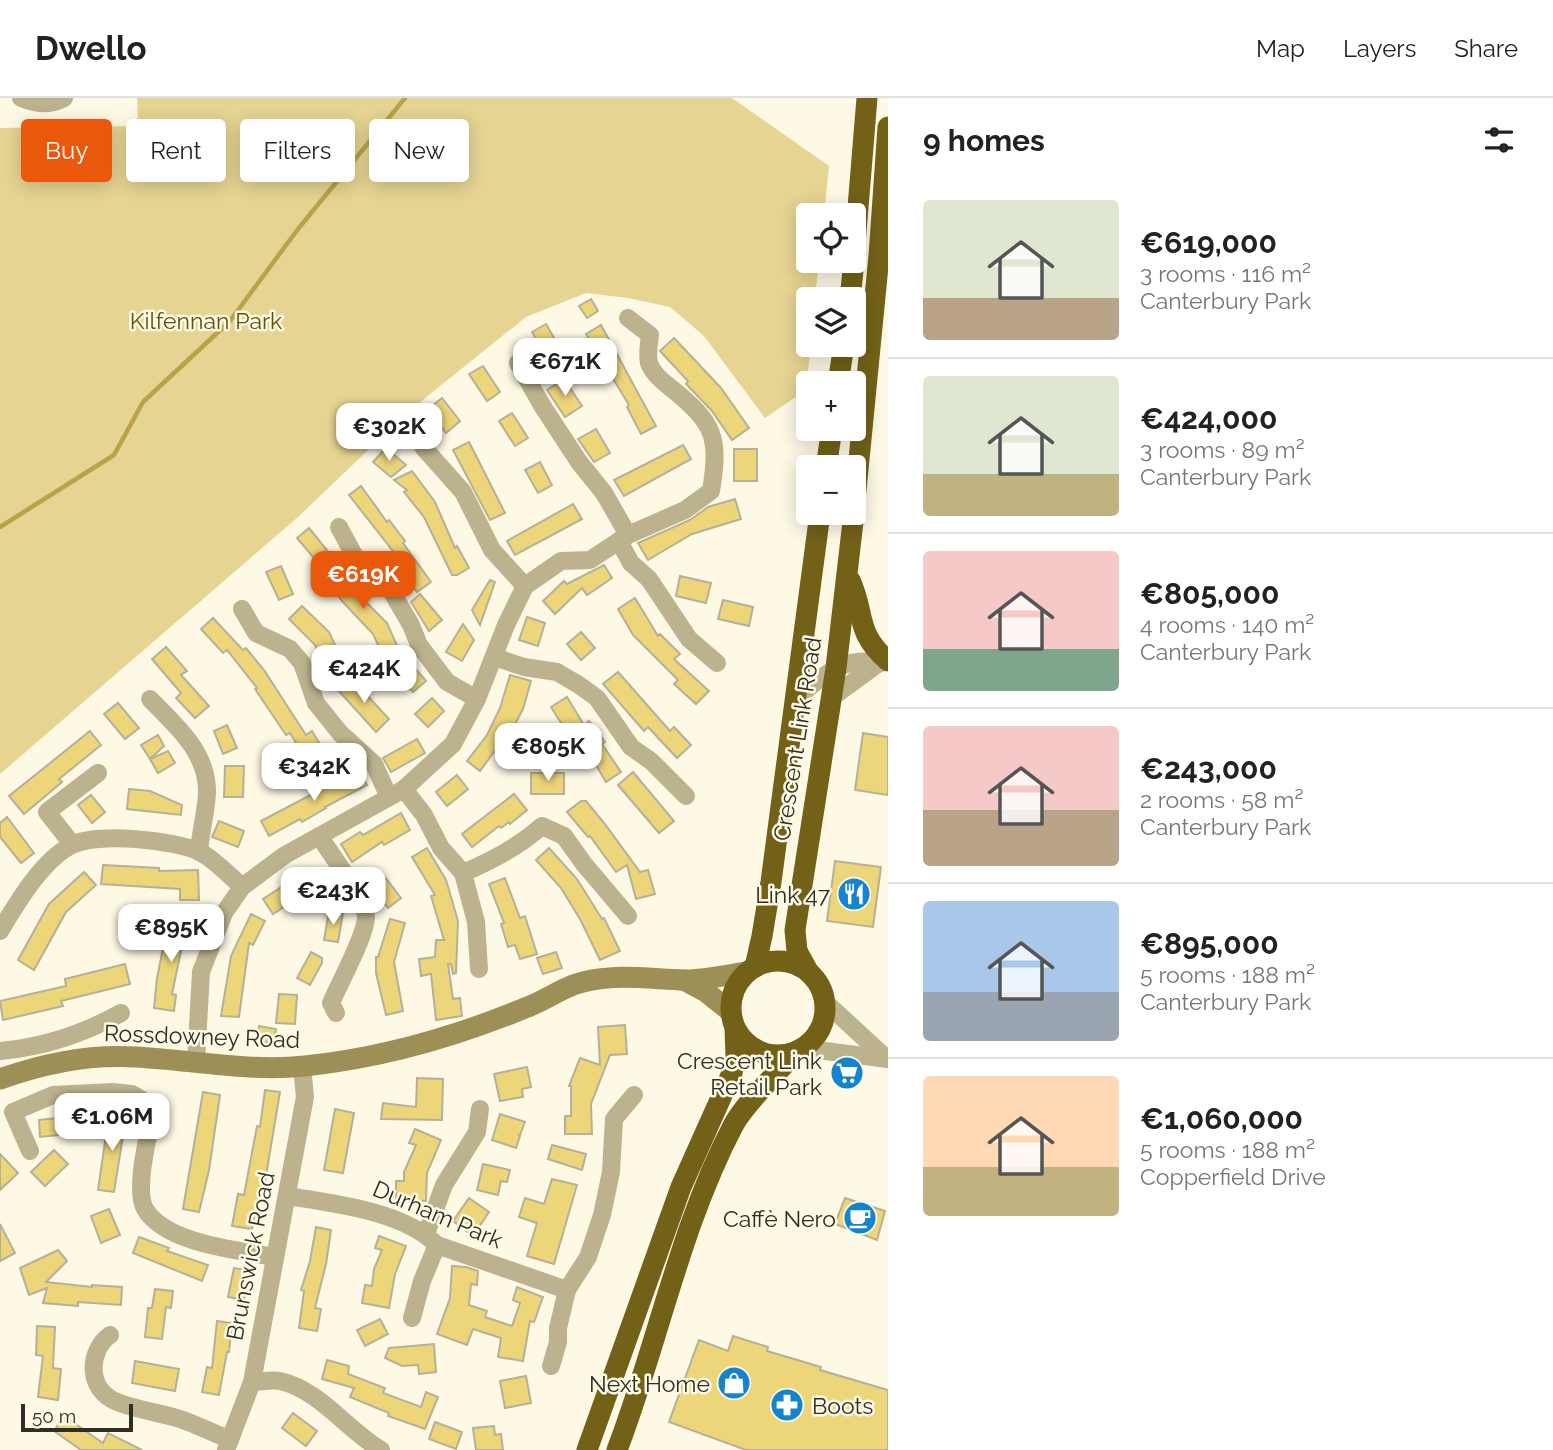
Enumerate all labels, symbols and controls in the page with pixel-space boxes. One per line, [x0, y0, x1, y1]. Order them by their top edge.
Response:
text: Dwello [35, 29, 146, 68]
text: Map [1256, 34, 1305, 63]
text: Layers [1343, 34, 1416, 63]
text: Share [1454, 34, 1518, 63]
chip: Buy [21, 119, 112, 182]
chip: Rent [126, 119, 226, 182]
chip: Filters [240, 119, 355, 182]
chip: New [369, 119, 469, 182]
icon: filters [1480, 121, 1518, 159]
text: 9 homes [923, 123, 1045, 158]
map controls [796, 203, 866, 525]
button: locate [796, 203, 866, 273]
text: €619,000 [1140, 225, 1277, 260]
icon: home [979, 228, 1063, 312]
text: 3 rooms · 116 m² [1140, 260, 1311, 287]
button: layers [796, 287, 866, 357]
text: Canterbury Park [1140, 287, 1311, 314]
park label: Kilfennan Park [130, 307, 282, 334]
pin: €671K [516, 338, 614, 398]
text: €671K [529, 347, 601, 374]
button: + [796, 371, 866, 441]
text: €424,000 [1140, 401, 1277, 436]
pin: €302K [340, 404, 438, 463]
icon: home [979, 404, 1063, 488]
text: €302K [352, 412, 426, 439]
text: 3 rooms · 89 m² [1140, 436, 1305, 463]
button: − [796, 455, 866, 525]
text: Canterbury Park [1140, 463, 1311, 490]
pin: €619K [314, 552, 412, 611]
text: €619K [327, 560, 399, 587]
text: €805,000 [1140, 576, 1279, 611]
icon: home [979, 579, 1063, 663]
text: 4 rooms · 140 m² [1140, 611, 1314, 638]
street label: Crescent Link Road [768, 635, 826, 843]
text: Canterbury Park [1140, 638, 1311, 665]
pin: €424K [315, 646, 413, 705]
text: €424K [328, 654, 400, 681]
pin: €805K [499, 724, 597, 783]
text: €805K [511, 732, 585, 759]
pin: €342K [265, 744, 363, 803]
text: €243,000 [1140, 751, 1277, 786]
text: €342K [278, 752, 350, 779]
icon: home [979, 754, 1063, 838]
text: 2 rooms · 58 m² [1140, 786, 1303, 813]
text: Canterbury Park [1140, 813, 1311, 840]
pin: €243K [284, 868, 382, 927]
restaurant icon: Link 47 [835, 875, 873, 913]
text: €243K [297, 876, 369, 903]
place label: Link 47 [755, 881, 831, 908]
pin: €895K [122, 904, 220, 964]
text: €895K [134, 913, 208, 940]
text: €895,000 [1140, 926, 1279, 961]
icon: home [979, 929, 1063, 1013]
text: 5 rooms · 188 m² [1140, 961, 1315, 988]
text: Canterbury Park [1140, 988, 1311, 1015]
street label: Rossdowney Road [103, 1019, 301, 1053]
place label: Crescent Link Retail Park [677, 1047, 822, 1100]
supermarket icon: Crescent Link Retail Park [828, 1054, 866, 1092]
pin: €1.06M [55, 1094, 169, 1153]
text: €1,060,000 [1140, 1101, 1303, 1136]
text: €1.06M [71, 1102, 153, 1129]
icon: home [979, 1104, 1063, 1188]
text: 5 rooms · 188 m² [1140, 1136, 1315, 1163]
text: Copperfield Drive [1140, 1163, 1326, 1190]
street label: Brunswick Road [220, 1170, 280, 1342]
street label: Durham Park [369, 1175, 507, 1253]
cafe icon: Caffè Nero [841, 1199, 879, 1237]
place label: Caffè Nero [723, 1205, 836, 1232]
shop icon: Next Home [715, 1364, 753, 1402]
place label: Next Home [589, 1370, 710, 1397]
pharmacy icon: Boots [768, 1386, 806, 1424]
place label: Boots [812, 1392, 873, 1419]
scale bar [21, 1401, 133, 1433]
text: 50 m [32, 1405, 76, 1427]

